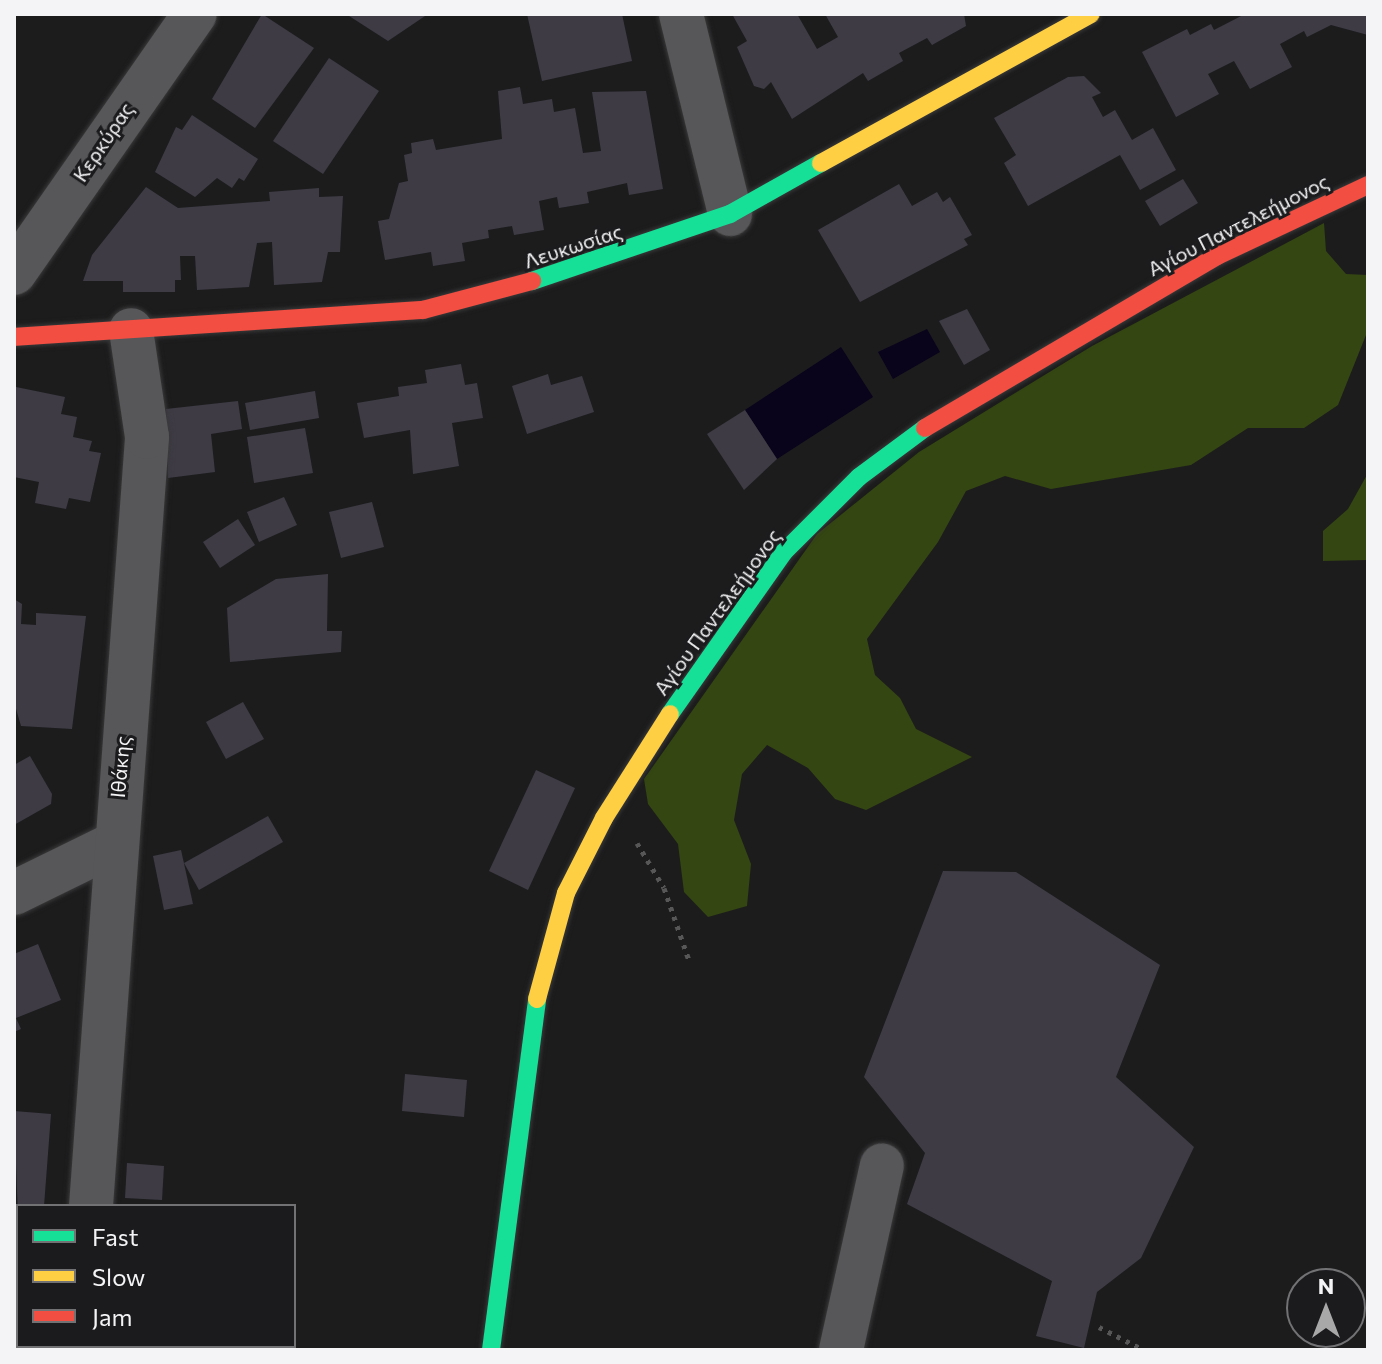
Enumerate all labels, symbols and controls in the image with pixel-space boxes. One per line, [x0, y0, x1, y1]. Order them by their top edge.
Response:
street label: Κερκύρας [68, 98, 138, 186]
street label: Αγίου Παντελεήμονος [1144, 169, 1332, 281]
street label: Λευκωσίας [521, 219, 625, 273]
street label: Αγίου Παντελεήμονος [649, 524, 785, 700]
street label: Ιθάκης [105, 735, 135, 799]
legend [16, 1204, 296, 1348]
text: Fast [92, 1222, 139, 1251]
text: Slow [92, 1262, 145, 1291]
north arrow [1286, 1268, 1366, 1348]
text: N [1318, 1272, 1334, 1299]
text: Jam [92, 1302, 132, 1331]

